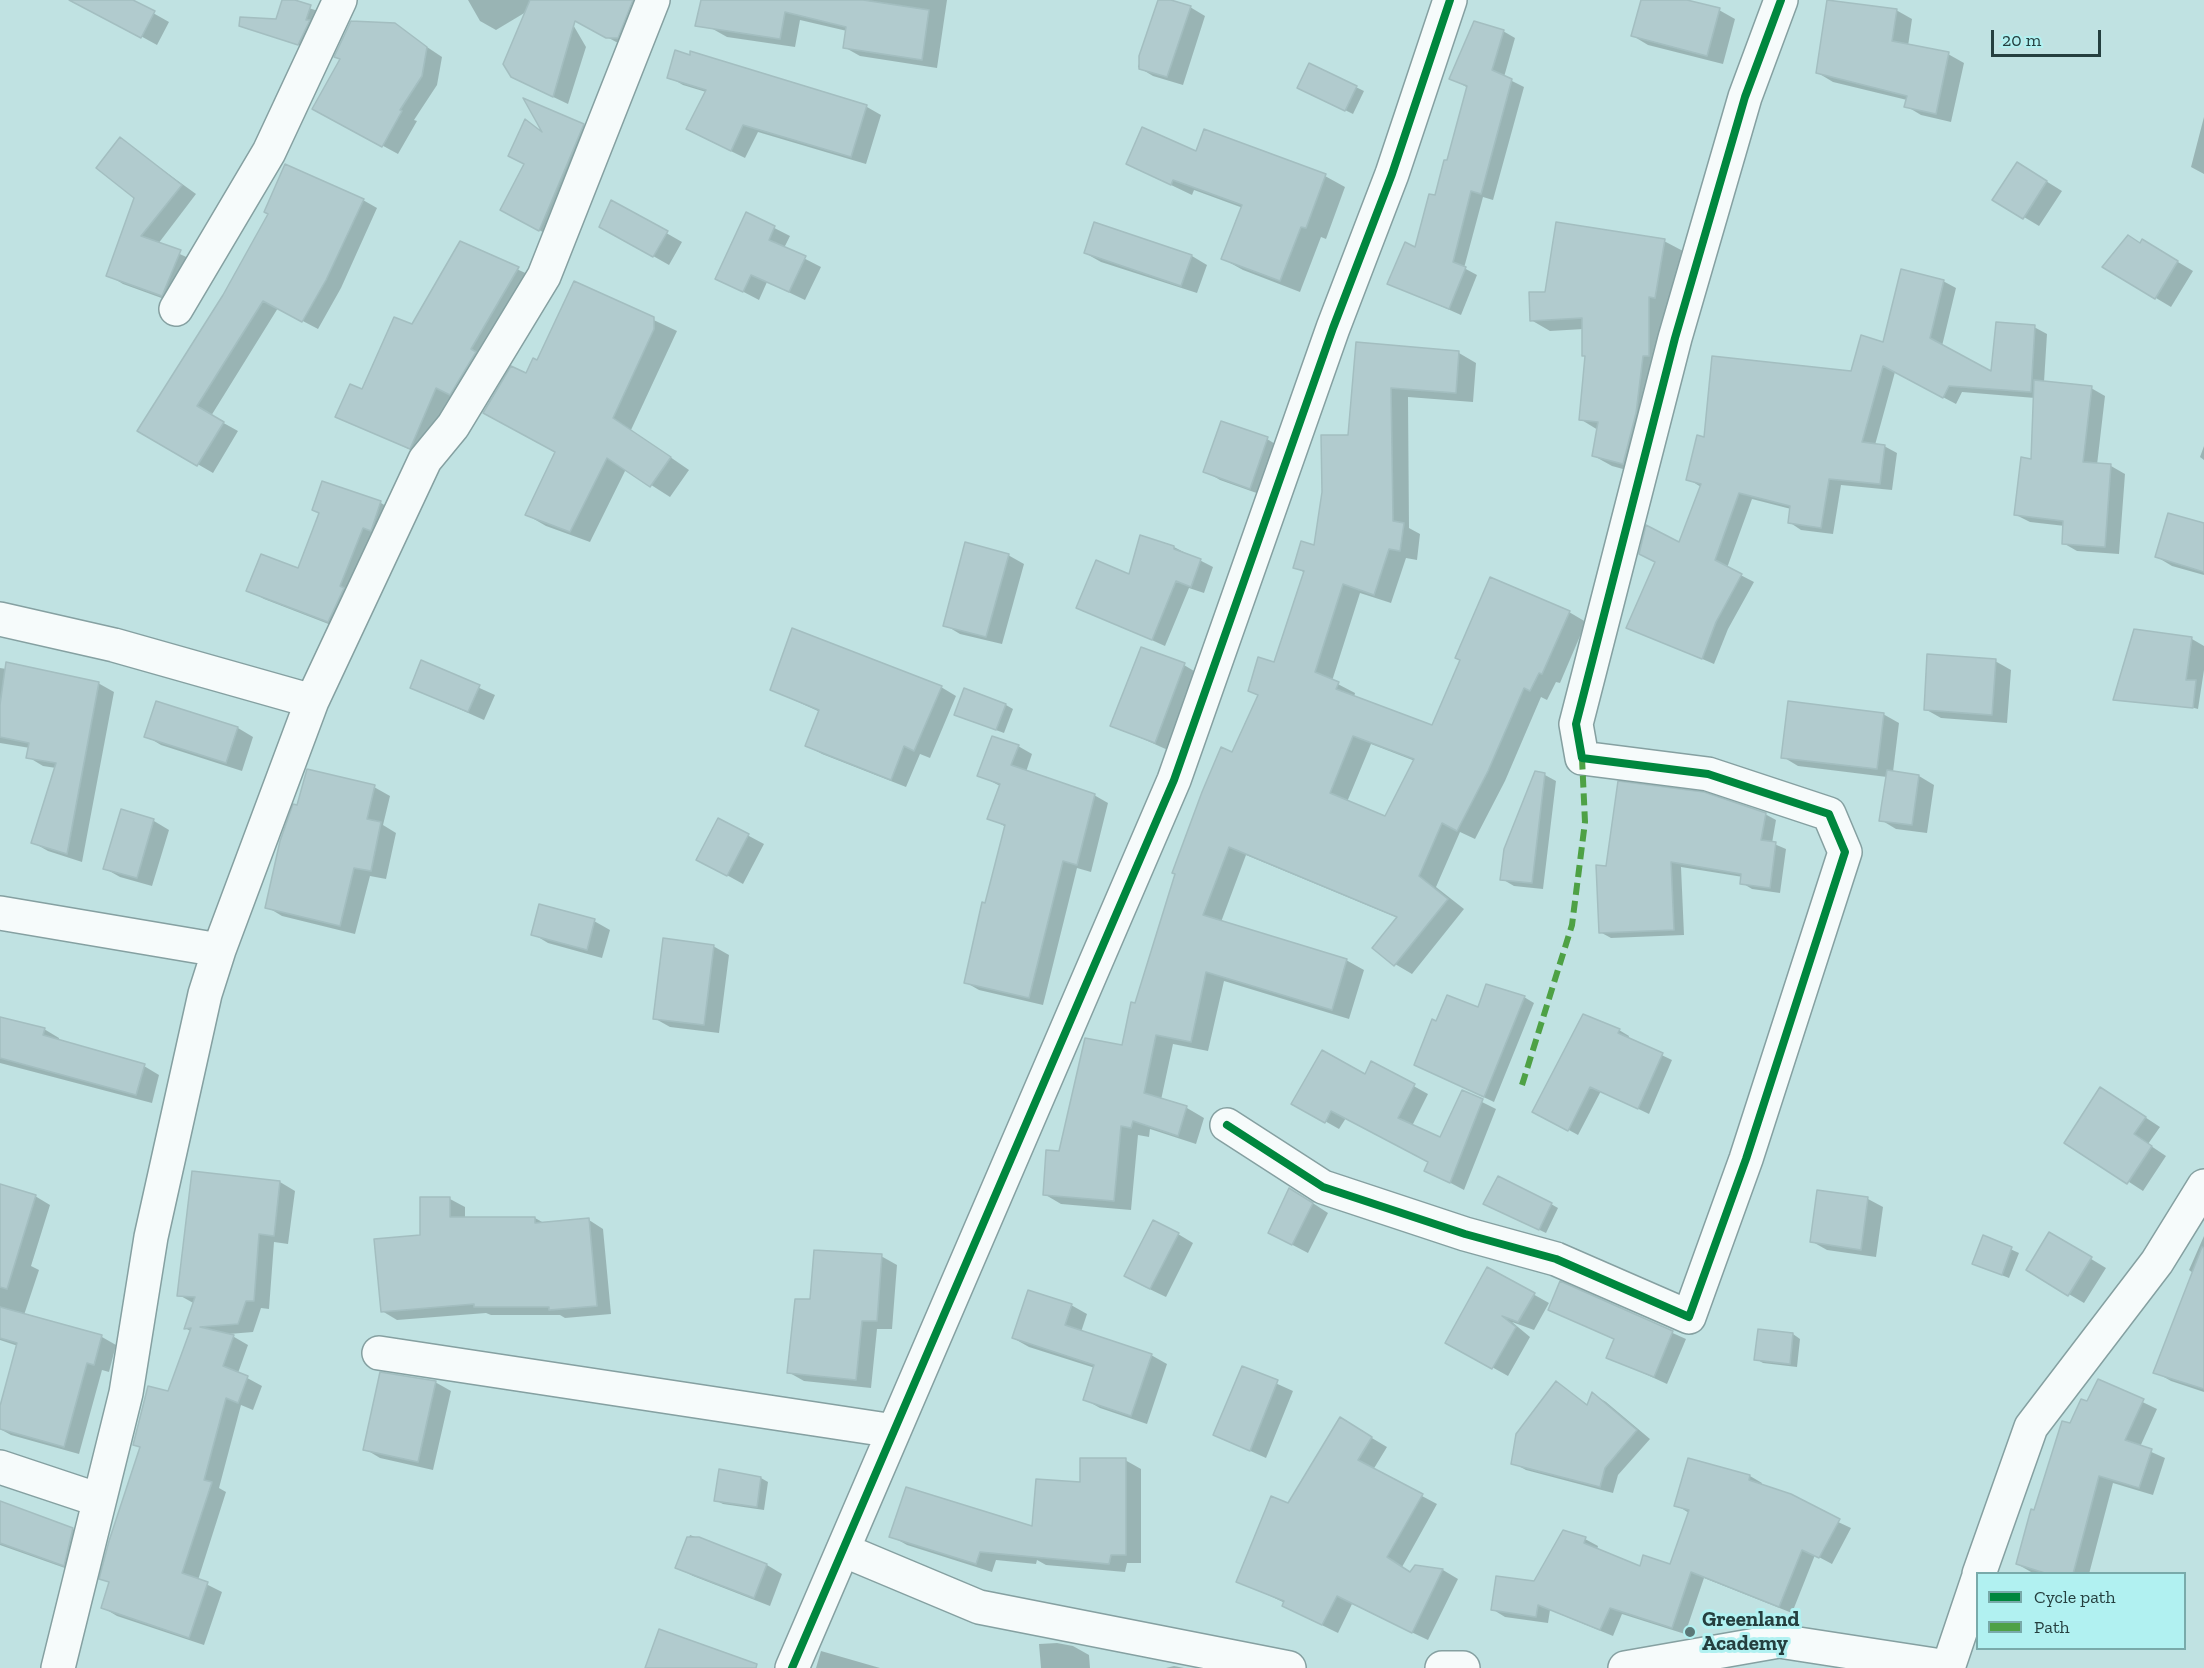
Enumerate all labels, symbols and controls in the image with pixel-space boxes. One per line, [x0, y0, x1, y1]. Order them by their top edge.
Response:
scale bar [1994, 18, 2104, 56]
text: 20 m [2002, 29, 2041, 51]
legend [1976, 1572, 2186, 1650]
text: Cycle path [2034, 1586, 2116, 1608]
place label: Greenland Academy [1702, 1607, 1799, 1657]
text: Path [2034, 1616, 2070, 1638]
marker: Greenland Academy [1683, 1625, 1697, 1639]

